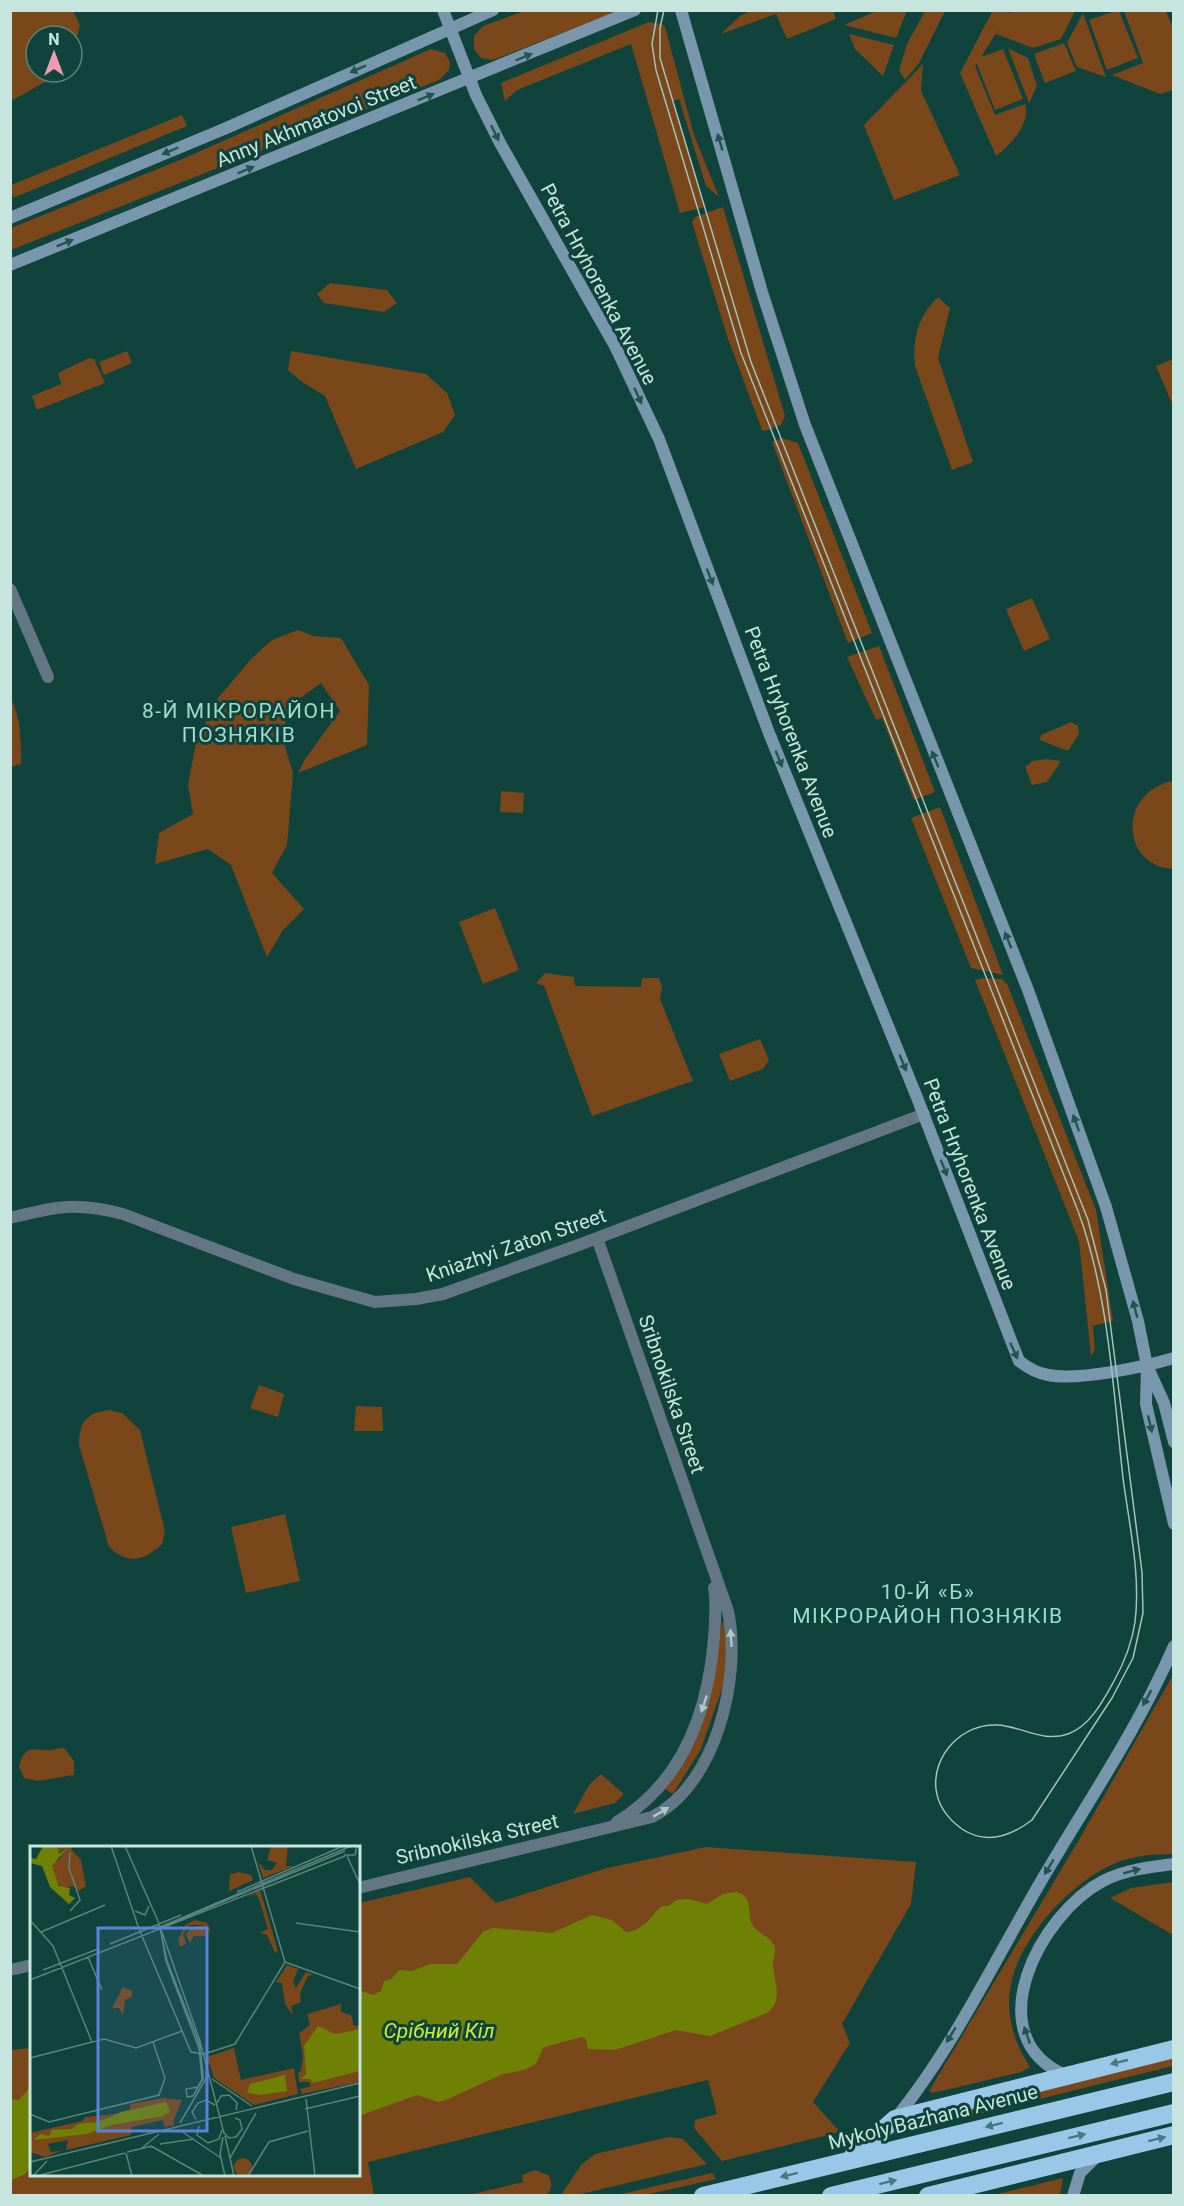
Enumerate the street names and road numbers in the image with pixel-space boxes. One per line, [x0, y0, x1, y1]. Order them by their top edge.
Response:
street label: Anny Akhmatovoi Street [213, 70, 419, 172]
street label: Petra Hryhorenka Avenue [536, 179, 662, 389]
street label: Petra Hryhorenka Avenue [740, 623, 842, 841]
street label: Petra Hryhorenka Avenue [919, 1075, 1021, 1293]
street label: Kniazhyi Zaton Street [423, 1203, 609, 1287]
street label: Sribnokilska Street [634, 1312, 710, 1476]
street label: Sribnokilska Street [393, 1809, 561, 1869]
street label: Mykoly Bazhana Avenue [826, 2079, 1040, 2155]

